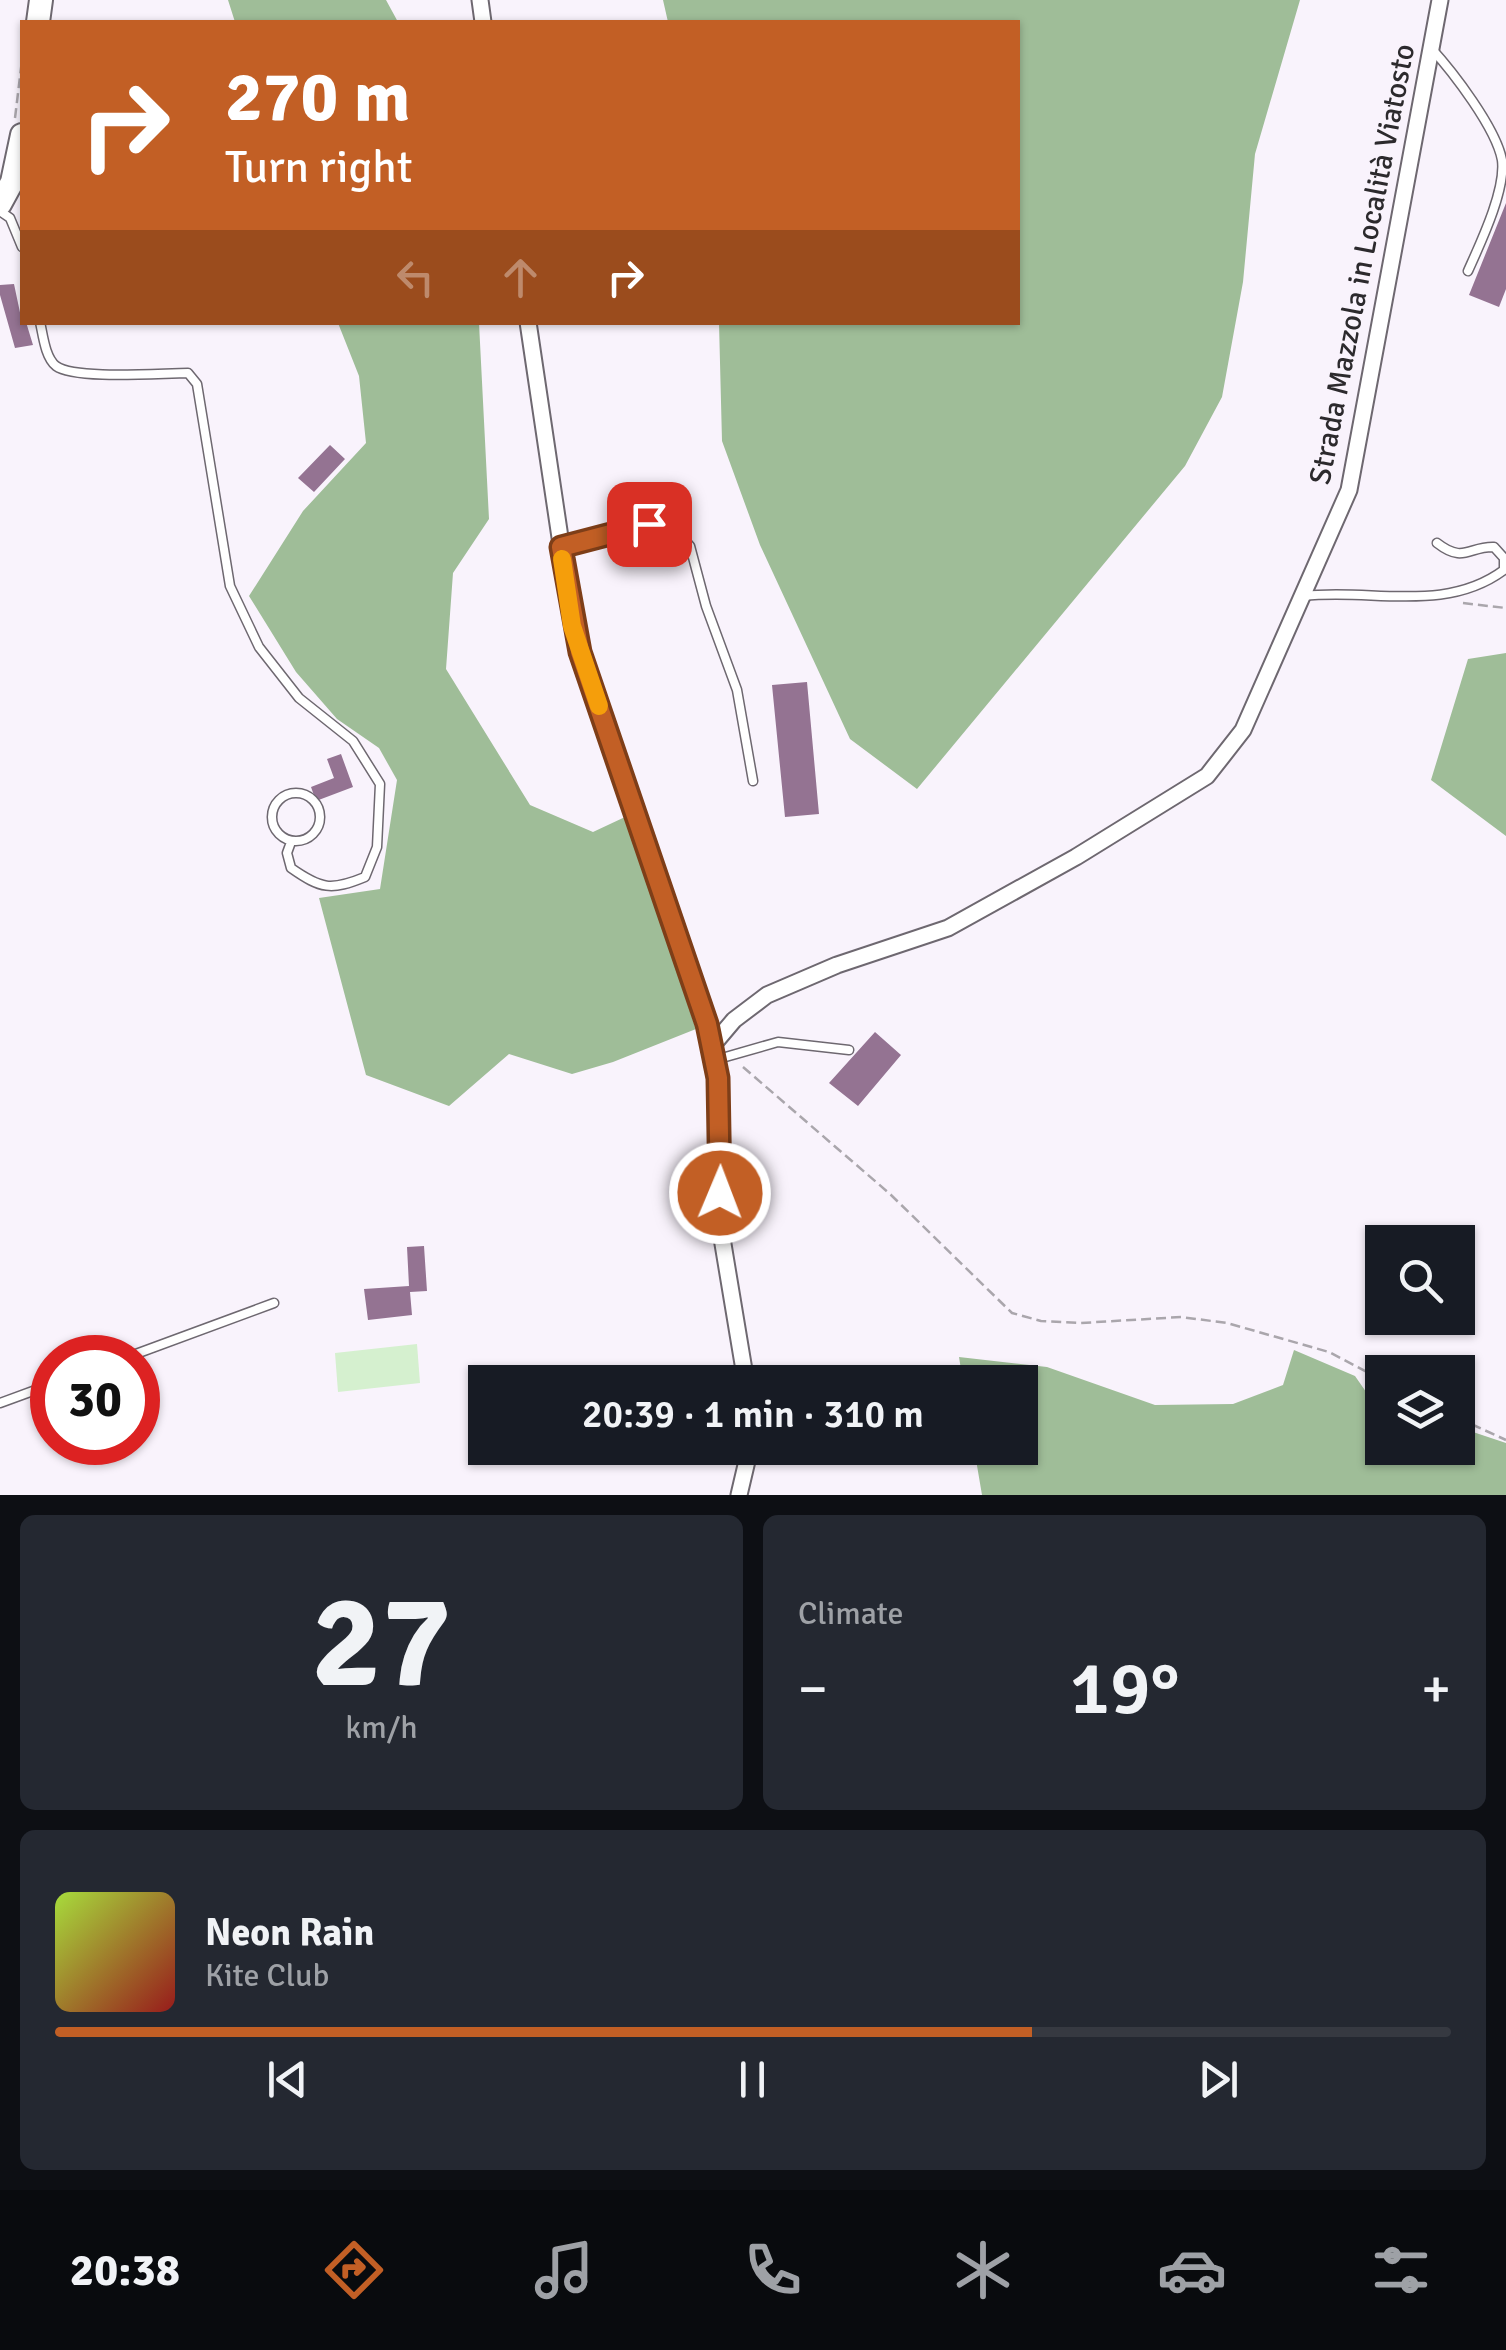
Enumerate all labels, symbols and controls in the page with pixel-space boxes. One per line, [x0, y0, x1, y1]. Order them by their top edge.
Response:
street label: Strada Mazzola in Località Viatosto [1302, 41, 1423, 487]
text: 270 m [225, 54, 410, 140]
icon: right [60, 60, 190, 190]
text: Turn right [225, 140, 413, 195]
icon: left [388, 250, 443, 305]
icon: ahead [493, 250, 548, 305]
icon: right [598, 250, 653, 305]
pin [607, 482, 692, 567]
icon: arrive [622, 497, 677, 552]
position arrow [668, 1141, 772, 1245]
map controls [1365, 1225, 1475, 1465]
button: search [1365, 1225, 1475, 1335]
speed limit sign: 30 [30, 1335, 160, 1465]
button: layers [1365, 1355, 1475, 1465]
text: 20:39 · 1 min · 310 m [582, 1391, 924, 1438]
text: 27 [311, 1563, 452, 1723]
text: Climate [798, 1594, 904, 1633]
text: 19° [1070, 1642, 1179, 1735]
text: − [798, 1655, 828, 1723]
text: + [1421, 1655, 1451, 1723]
text: km/h [345, 1708, 418, 1747]
text: Neon Rain [205, 1909, 374, 1956]
text: Kite Club [205, 1956, 329, 1995]
icon: previous [260, 2052, 315, 2107]
icon: pause [725, 2052, 780, 2107]
icon: next [1191, 2052, 1246, 2107]
icon: directions [319, 2235, 389, 2305]
icon: music [529, 2235, 599, 2305]
icon: phone [738, 2235, 808, 2305]
icon: climate [948, 2235, 1018, 2305]
icon: car [1157, 2235, 1227, 2305]
icon: filters [1366, 2235, 1436, 2305]
text: 20:38 [70, 2243, 180, 2298]

